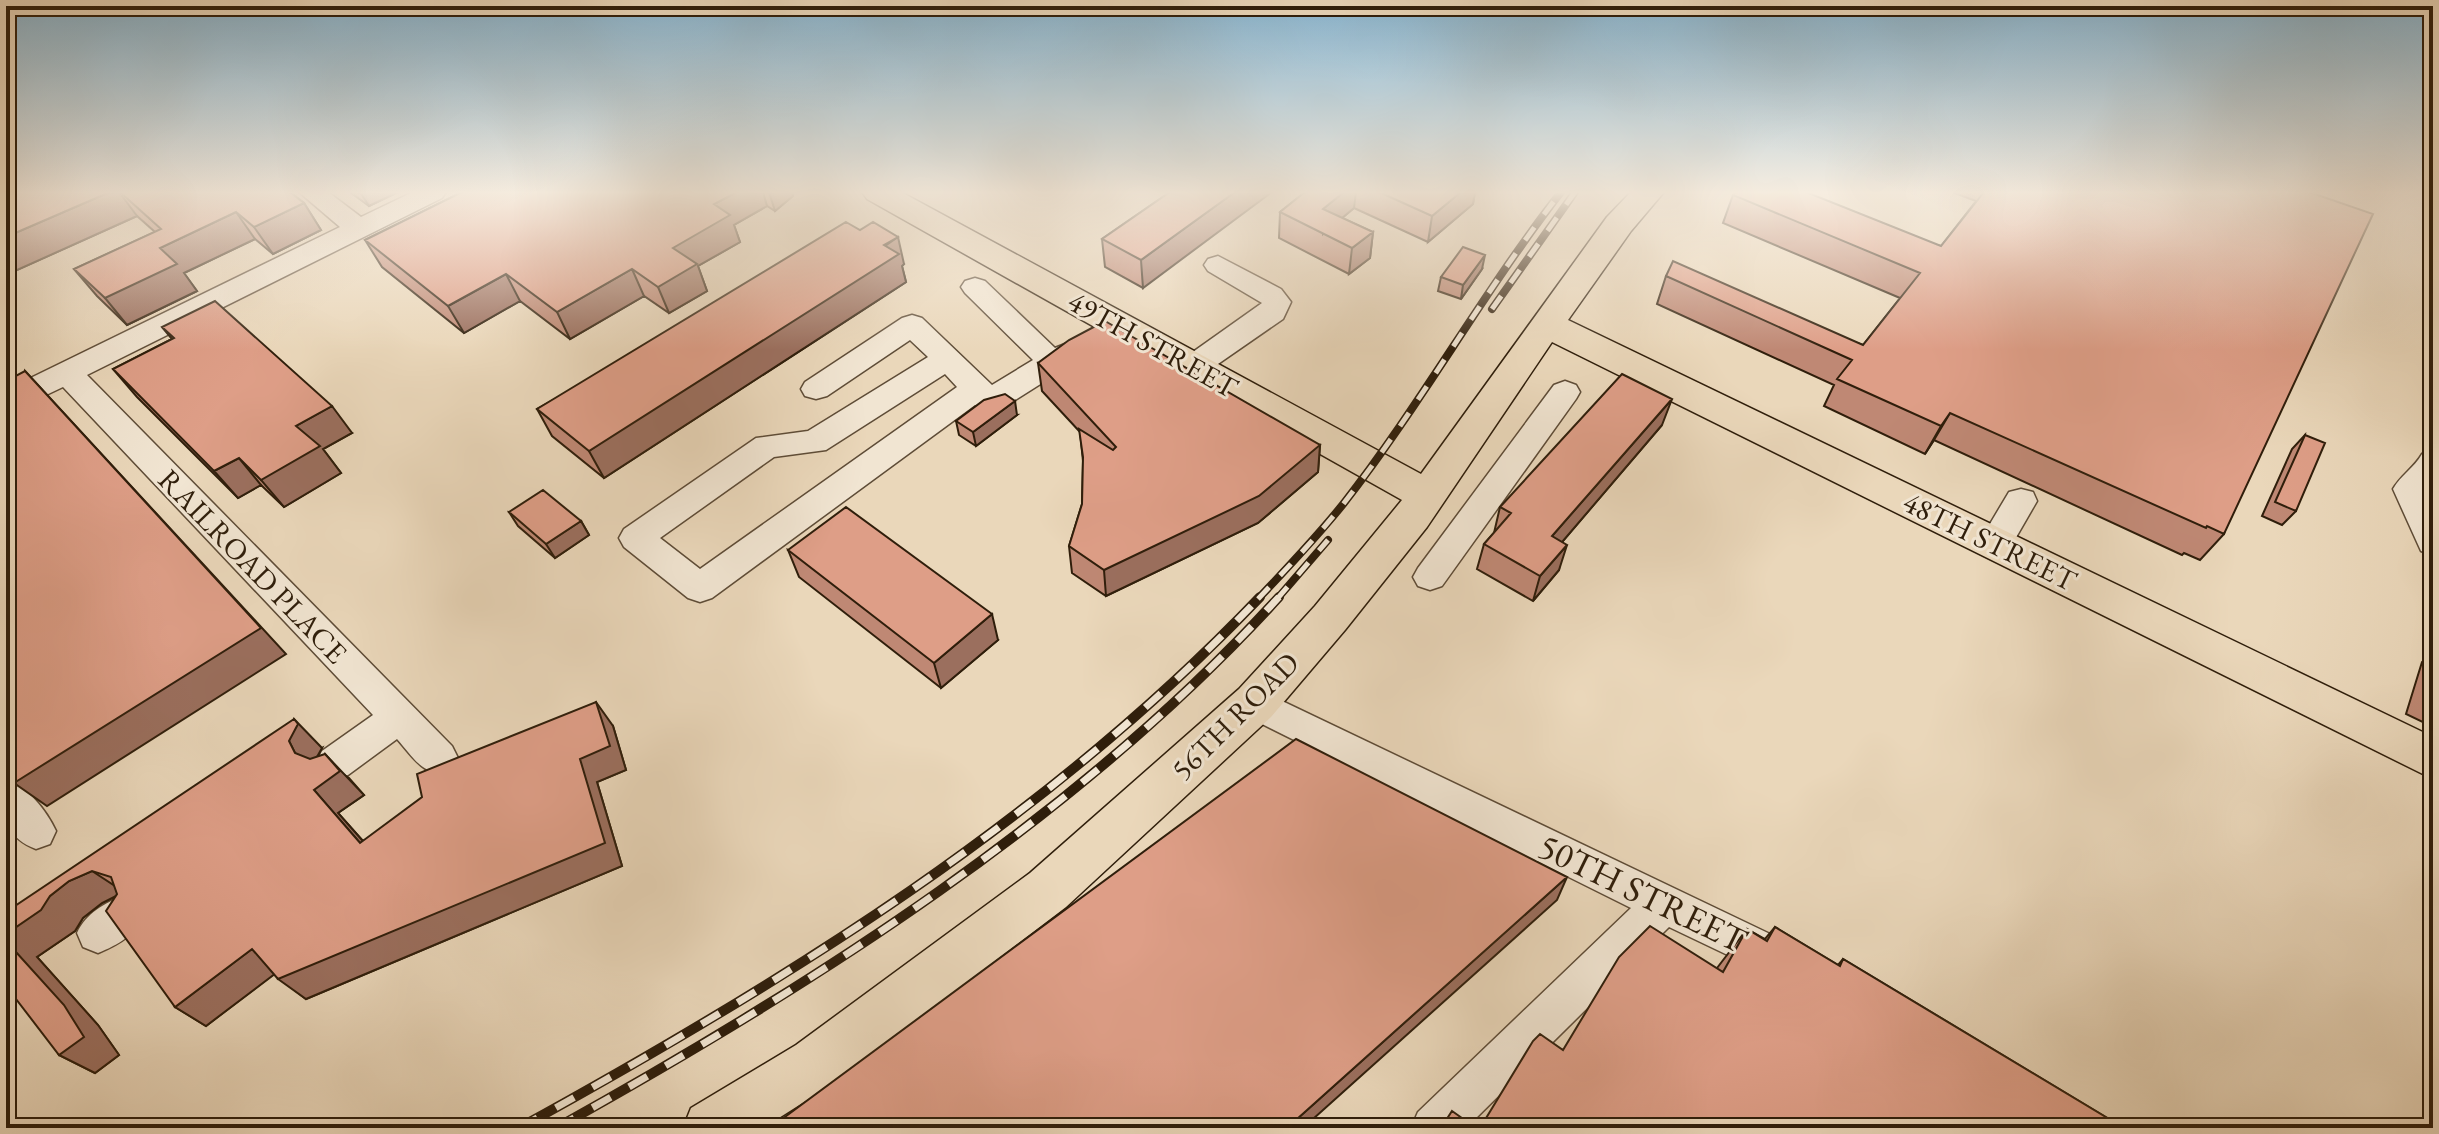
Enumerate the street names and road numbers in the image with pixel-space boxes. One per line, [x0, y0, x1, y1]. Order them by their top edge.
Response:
street label: 49TH STREET [1061, 281, 1246, 407]
street label: RAILROAD PLACE [150, 460, 356, 672]
street label: 48TH STREET [1897, 482, 2084, 600]
street label: 56TH ROAD [1163, 644, 1307, 788]
street label: 50TH STREET [1531, 822, 1756, 964]

